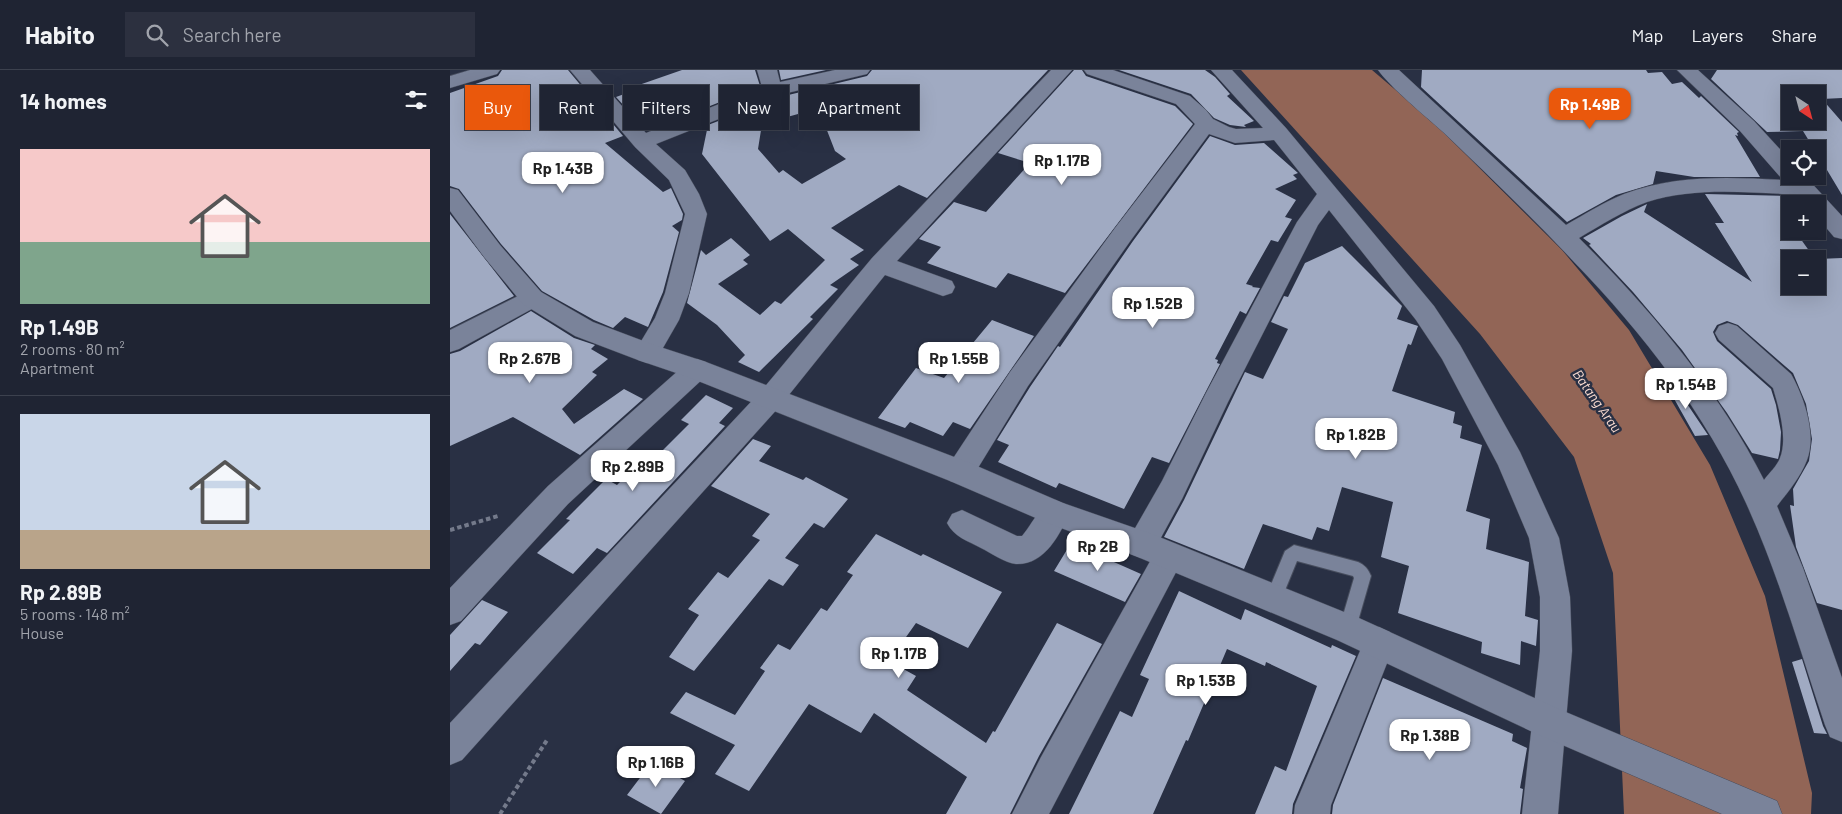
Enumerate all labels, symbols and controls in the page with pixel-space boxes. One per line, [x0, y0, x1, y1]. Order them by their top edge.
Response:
search box [125, 12, 475, 57]
text: Habito [25, 20, 95, 49]
icon: search [143, 21, 171, 49]
text: Search here [183, 23, 282, 46]
text: Map [1631, 24, 1663, 46]
text: Layers [1691, 24, 1744, 46]
text: Share [1772, 24, 1817, 46]
chip: Buy [465, 85, 530, 130]
chip: Rent [540, 85, 613, 130]
chip: Filters [623, 85, 709, 130]
chip: New [719, 85, 789, 130]
chip: Apartment [799, 85, 919, 130]
north arrow [1781, 85, 1826, 130]
map controls [1781, 85, 1826, 295]
icon: filters [402, 86, 430, 114]
text: 14 homes [20, 88, 107, 113]
pin: Rp 1.49B [1538, 88, 1642, 130]
text: Rp 1.49B [1560, 94, 1620, 113]
button: locate [1781, 140, 1826, 185]
pin: Rp 1.17B [1010, 144, 1114, 186]
text: Rp 1.17B [1034, 150, 1090, 169]
pin: Rp 1.43B [511, 152, 615, 194]
text: Rp 1.43B [533, 158, 593, 177]
icon: home [180, 181, 270, 271]
button: + [1781, 195, 1826, 240]
button: − [1781, 250, 1826, 295]
pin: Rp 1.52B [1101, 286, 1205, 329]
text: Rp 1.52B [1123, 293, 1183, 312]
text: Rp 1.49B [20, 314, 99, 339]
text: 2 rooms · 80 m² [20, 339, 125, 358]
pin: Rp 2.67B [478, 342, 582, 384]
pin: Rp 1.55B [907, 342, 1011, 384]
text: Rp 2.67B [499, 348, 561, 367]
text: Rp 1.55B [929, 348, 989, 367]
text: Apartment [20, 358, 95, 377]
water label: Batang Arau [1570, 366, 1625, 435]
pin: Rp 1.54B [1634, 368, 1738, 410]
text: Rp 1.54B [1656, 374, 1716, 393]
pin: Rp 1.82B [1304, 418, 1408, 460]
text: Rp 1.82B [1326, 424, 1386, 443]
icon: home [180, 447, 270, 537]
pin: Rp 2.89B [581, 450, 685, 492]
text: Rp 2.89B [602, 456, 664, 475]
pin: Rp 2B [1063, 530, 1133, 572]
text: Rp 2B [1078, 536, 1119, 555]
text: Rp 2.89B [20, 579, 102, 604]
text: 5 rooms · 148 m² [20, 604, 130, 623]
text: House [20, 623, 64, 642]
pin: Rp 1.17B [847, 636, 951, 679]
text: Rp 1.17B [871, 643, 927, 662]
pin: Rp 1.53B [1154, 664, 1258, 706]
text: Rp 1.53B [1176, 670, 1236, 689]
pin: Rp 1.38B [1378, 718, 1482, 761]
text: Rp 1.38B [1400, 725, 1460, 744]
pin: Rp 1.16B [604, 746, 708, 788]
text: Rp 1.16B [628, 752, 684, 771]

